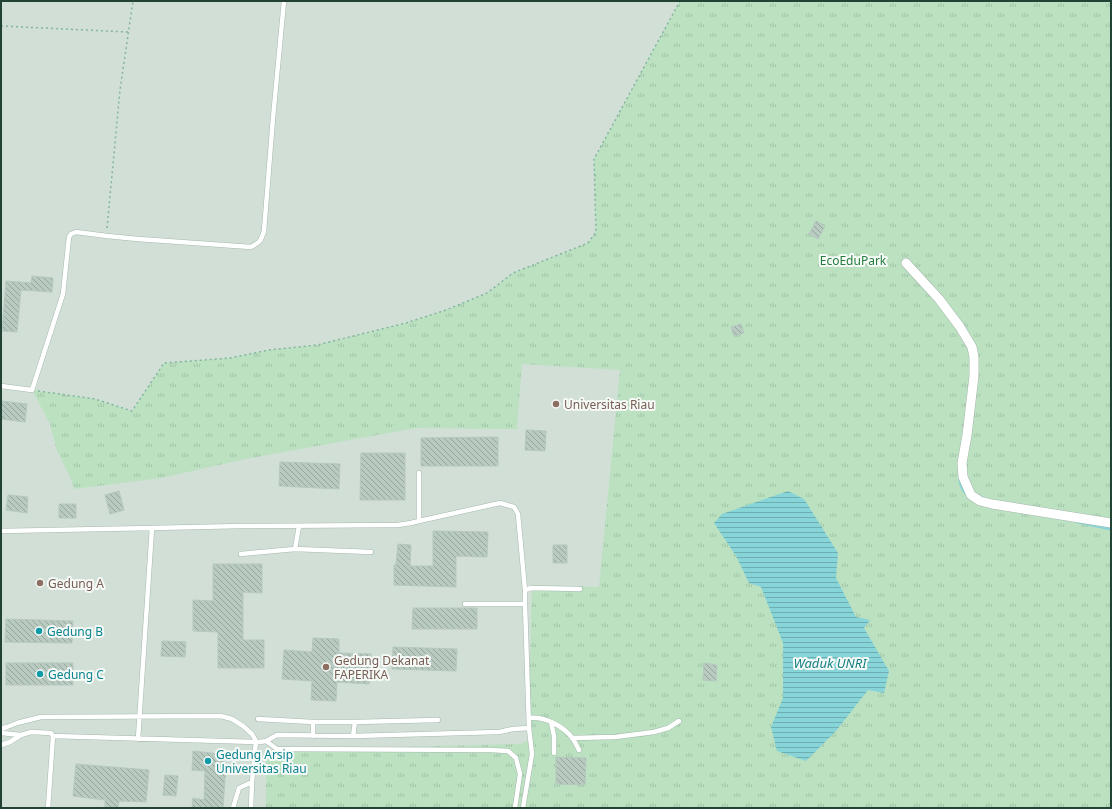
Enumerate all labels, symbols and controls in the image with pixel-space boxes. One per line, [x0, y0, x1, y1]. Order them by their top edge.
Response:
park label: EcoEduPark [820, 252, 887, 269]
place label: Universitas Riau [564, 396, 655, 413]
marker: Universitas Riau [551, 399, 561, 409]
place label: Gedung A [48, 575, 104, 592]
marker: Gedung A [35, 578, 45, 588]
place label: Gedung B [47, 623, 103, 640]
marker: Gedung B [34, 626, 44, 636]
place label: Gedung Dekanat FAPERIKA [334, 652, 430, 683]
water label: Waduk UNRI [794, 654, 867, 672]
marker: Gedung Dekanat FAPERIKA [321, 662, 331, 672]
place label: Gedung C [48, 666, 104, 683]
marker: Gedung C [35, 669, 45, 679]
place label: Gedung Arsip Universitas Riau [216, 746, 307, 777]
marker: Gedung Arsip Universitas Riau [203, 756, 213, 766]

